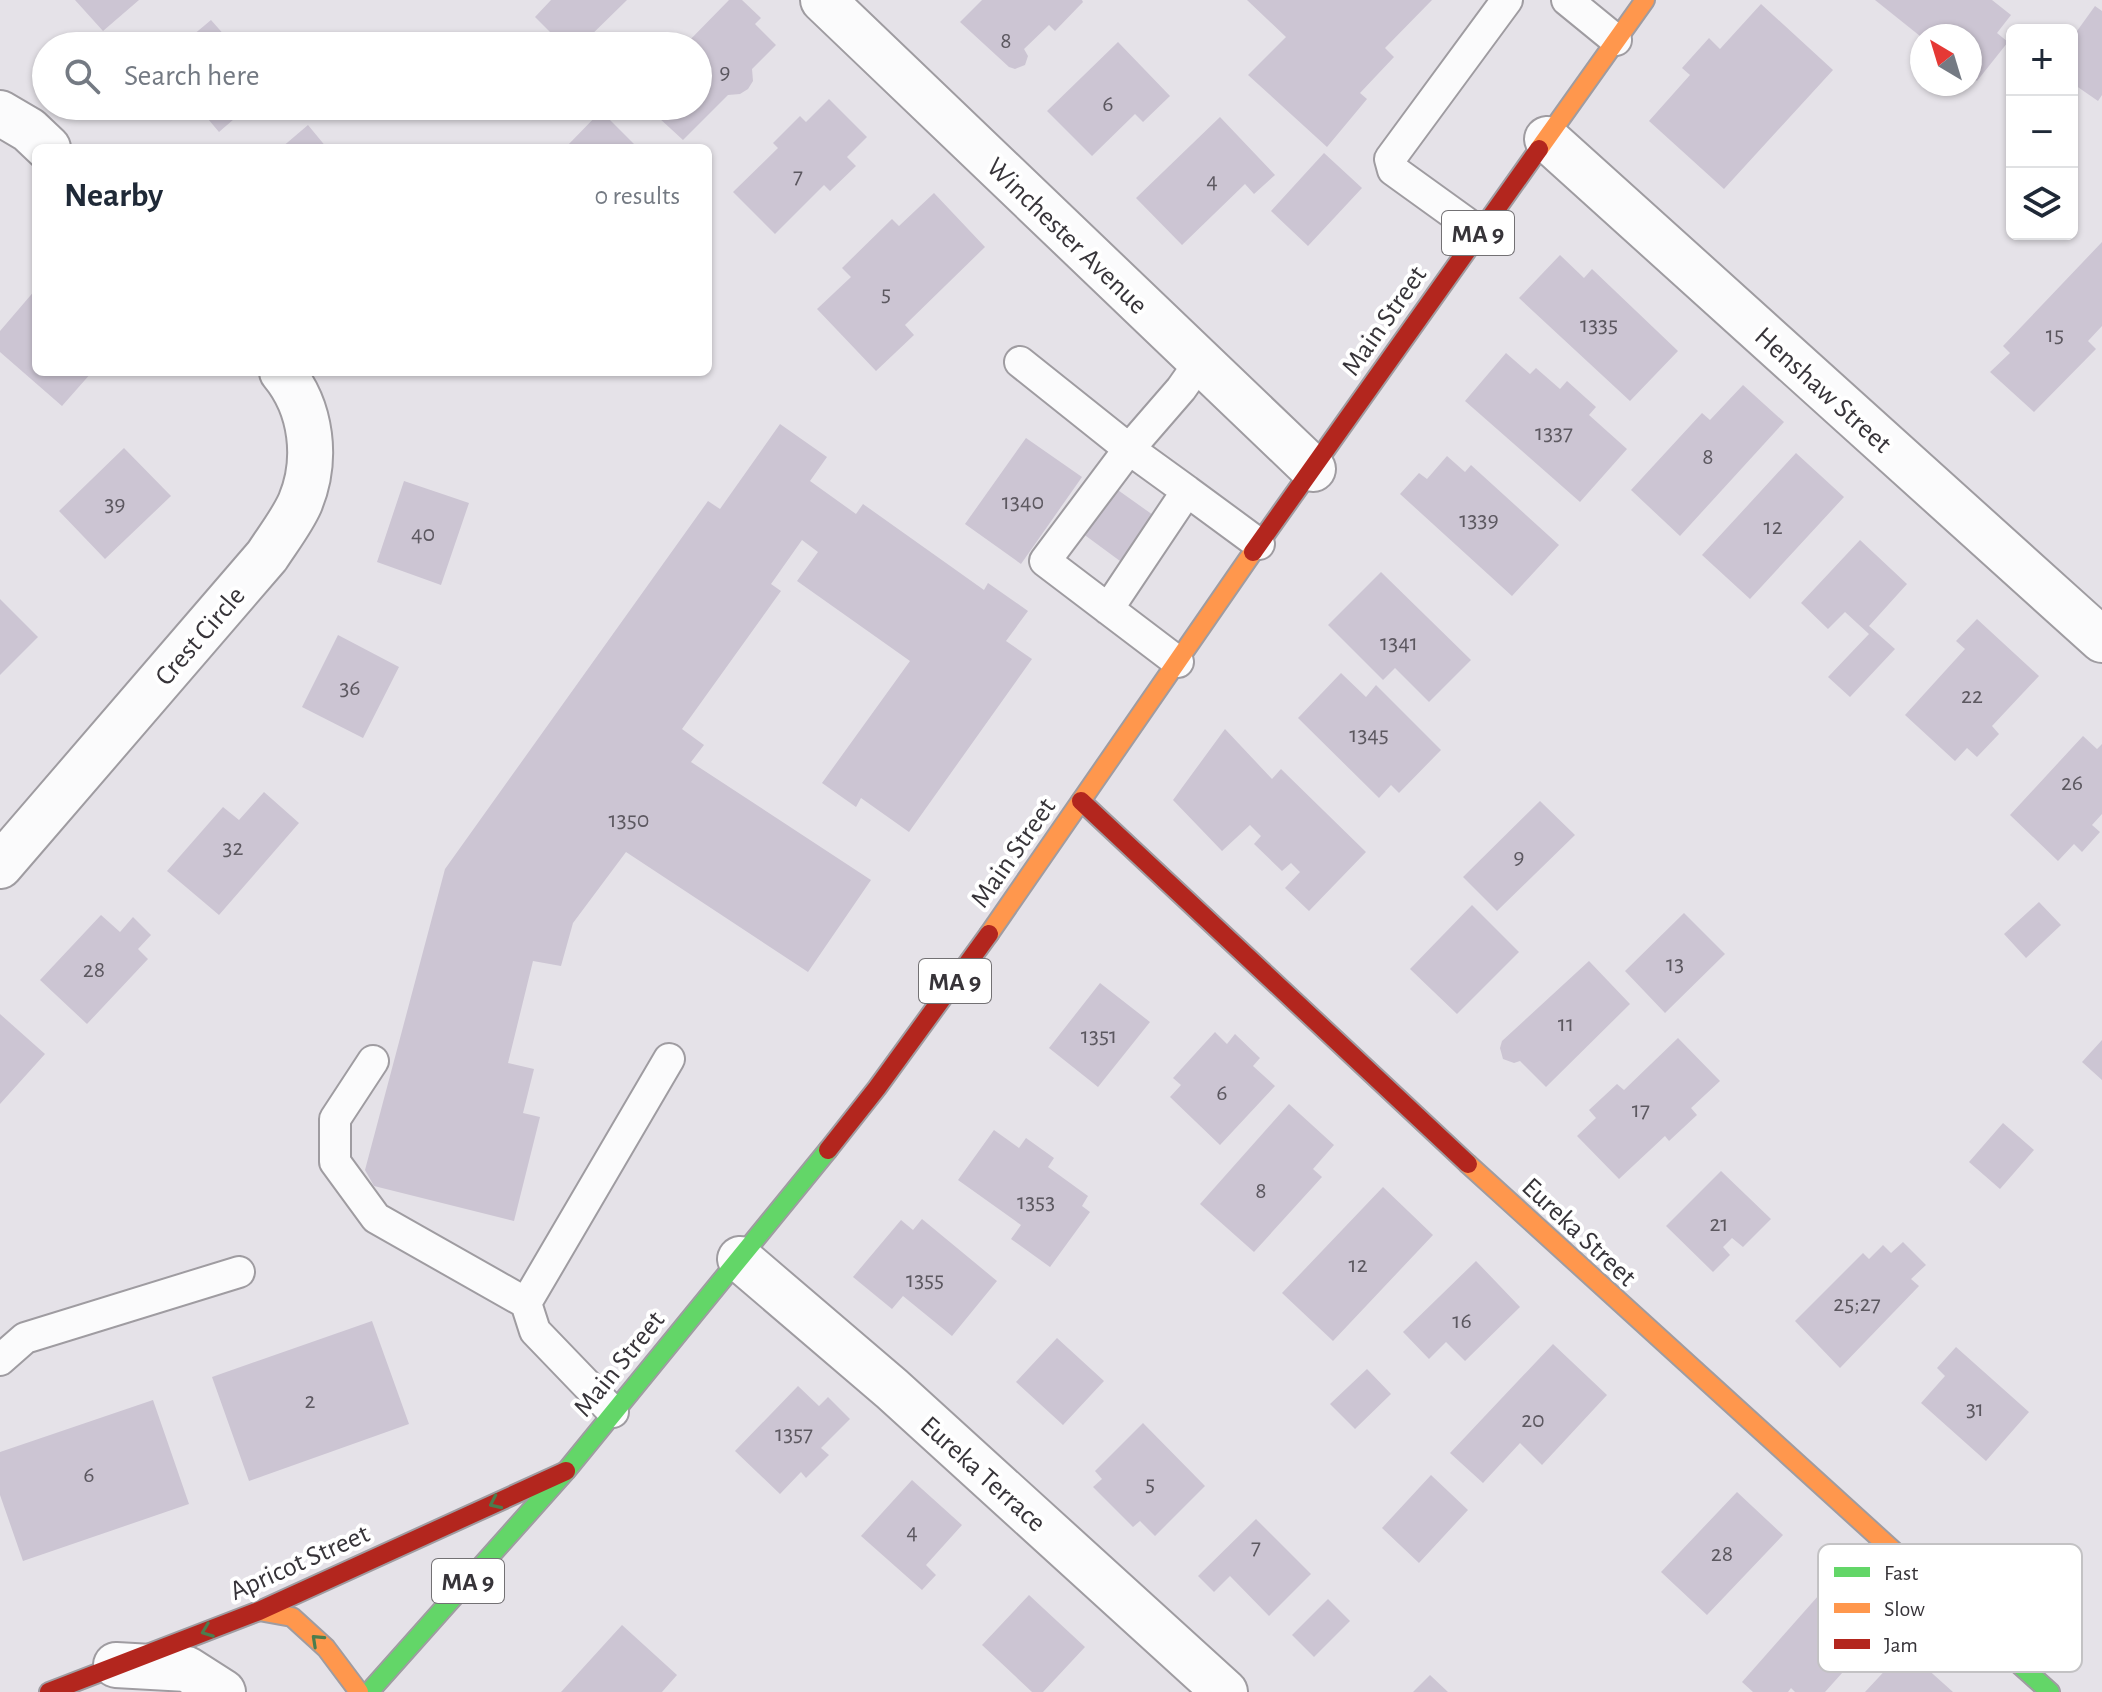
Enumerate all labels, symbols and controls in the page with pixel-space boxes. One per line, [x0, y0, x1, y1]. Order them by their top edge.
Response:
north arrow [1910, 24, 1982, 96]
map controls [2006, 24, 2078, 240]
button: + [2006, 24, 2078, 96]
house number: 8 [1000, 29, 1012, 53]
search box [32, 32, 712, 120]
icon: search [60, 54, 104, 98]
house number: 9 [719, 60, 731, 84]
text: Search here [124, 61, 260, 91]
house number: 6 [1102, 92, 1114, 116]
button: − [2006, 96, 2078, 168]
street label: Winchester Avenue [981, 153, 1152, 320]
house number: 7 [793, 164, 803, 188]
button: layers [2006, 168, 2078, 240]
house number: 4 [1206, 169, 1218, 193]
text: Nearby [64, 179, 163, 213]
text: 0 results [594, 183, 680, 209]
road number: MA 9 [1442, 211, 1514, 255]
street label: Main Street [1337, 261, 1432, 381]
house number: 5 [881, 282, 891, 306]
house number: 1335 [1580, 313, 1618, 337]
street label: Henshaw Street [1749, 322, 1896, 459]
house number: 15 [2046, 323, 2064, 347]
house number: 1337 [1535, 421, 1573, 445]
house number: 8 [1702, 445, 1714, 469]
house number: 1340 [1002, 490, 1044, 514]
house number: 39 [104, 492, 126, 516]
house number: 1339 [1459, 508, 1499, 532]
house number: 12 [1763, 515, 1783, 539]
house number: 40 [411, 522, 435, 546]
street label: Crest Circle [150, 582, 251, 691]
house number: 1341 [1380, 631, 1418, 655]
house number: 36 [339, 676, 361, 700]
house number: 22 [1961, 684, 1983, 708]
house number: 1345 [1349, 723, 1389, 747]
house number: 26 [2061, 771, 2083, 795]
street label: Main Street [966, 793, 1061, 913]
house number: 1350 [609, 808, 649, 832]
house number: 32 [223, 836, 243, 860]
house number: 9 [1513, 845, 1525, 869]
house number: 13 [1666, 952, 1684, 976]
house number: 28 [83, 958, 105, 982]
road number: MA 9 [919, 959, 991, 1003]
house number: 11 [1558, 1012, 1574, 1036]
house number: 1351 [1081, 1024, 1117, 1048]
house number: 6 [1216, 1081, 1228, 1105]
house number: 17 [1632, 1098, 1650, 1122]
street label: Eureka Street [1516, 1173, 1641, 1292]
house number: 8 [1255, 1179, 1267, 1203]
house number: 1353 [1017, 1190, 1055, 1214]
house number: 21 [1709, 1212, 1729, 1236]
house number: 12 [1348, 1253, 1368, 1277]
house number: 1355 [906, 1268, 944, 1292]
house number: 25;27 [1833, 1292, 1881, 1316]
street label: Main Street [569, 1306, 670, 1422]
house number: 16 [1452, 1309, 1472, 1333]
house number: 2 [305, 1389, 316, 1413]
house number: 31 [1966, 1397, 1984, 1421]
house number: 20 [1521, 1408, 1545, 1432]
street label: Eureka Terrace [915, 1411, 1051, 1538]
house number: 1357 [775, 1422, 813, 1446]
house number: 6 [83, 1463, 95, 1487]
house number: 5 [1145, 1472, 1155, 1496]
one-way arrow [489, 1494, 504, 1510]
street label: Apricot Street [226, 1520, 374, 1606]
house number: 4 [906, 1520, 918, 1544]
house number: 7 [1251, 1535, 1261, 1559]
house number: 28 [1711, 1542, 1733, 1566]
legend [1818, 1544, 2082, 1672]
road number: MA 9 [432, 1559, 504, 1603]
text: Fast [1884, 1562, 1918, 1584]
text: Slow [1884, 1598, 1925, 1620]
one-way arrow [200, 1621, 214, 1638]
one-way arrow [312, 1634, 326, 1649]
text: Jam [1884, 1634, 1918, 1656]

